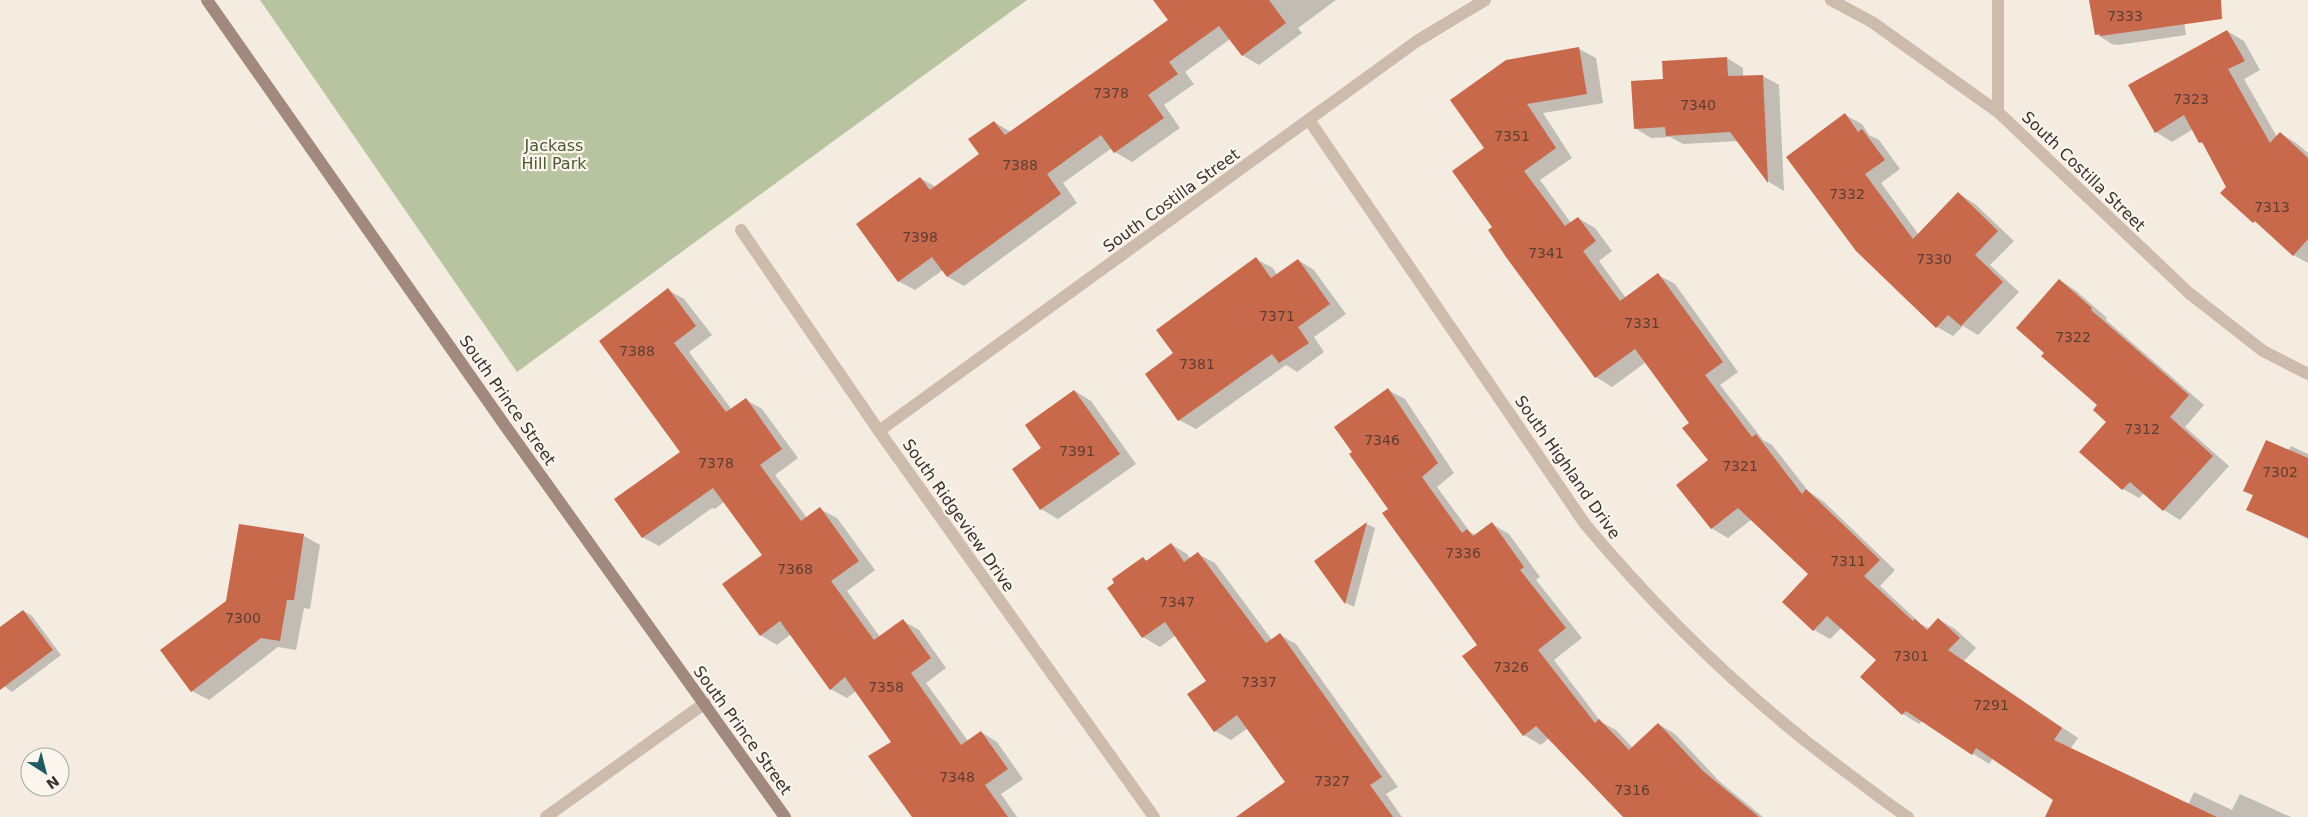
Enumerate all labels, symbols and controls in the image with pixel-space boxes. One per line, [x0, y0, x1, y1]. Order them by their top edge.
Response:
house number: 7333 [2107, 8, 2143, 24]
house number: 7378 [1093, 85, 1129, 101]
house number: 7323 [2173, 91, 2209, 107]
house number: 7340 [1680, 97, 1716, 113]
street label: South Costilla Street [2018, 108, 2149, 235]
house number: 7351 [1494, 128, 1530, 144]
park label: Jackass Hill Park [521, 136, 587, 173]
street label: South Costilla Street [1099, 145, 1243, 256]
house number: 7388 [1002, 157, 1038, 173]
house number: 7332 [1829, 186, 1865, 202]
house number: 7313 [2254, 199, 2290, 215]
house number: 7398 [902, 229, 938, 245]
house number: 7341 [1528, 245, 1564, 261]
house number: 7330 [1916, 251, 1952, 267]
house number: 7371 [1259, 308, 1295, 324]
house number: 7331 [1624, 315, 1660, 331]
house number: 7322 [2055, 329, 2091, 345]
street label: South Prince Street [456, 332, 560, 469]
house number: 7388 [619, 343, 655, 359]
house number: 7381 [1179, 356, 1215, 372]
street label: South Highland Drive [1511, 392, 1624, 543]
house number: 7312 [2124, 421, 2160, 437]
house number: 7346 [1364, 432, 1400, 448]
street label: South Ridgeview Drive [899, 435, 1019, 595]
house number: 7391 [1059, 443, 1095, 459]
house number: 7378 [698, 455, 734, 471]
house number: 7321 [1722, 458, 1758, 474]
house number: 7302 [2262, 464, 2298, 480]
house number: 7336 [1445, 545, 1481, 561]
house number: 7311 [1830, 553, 1866, 569]
house number: 7368 [777, 561, 813, 577]
house number: 7347 [1159, 594, 1195, 610]
house number: 7300 [225, 610, 261, 626]
house number: 7301 [1893, 648, 1929, 664]
house number: 7326 [1493, 659, 1529, 675]
street label: South Prince Street [690, 662, 796, 798]
house number: 7337 [1241, 674, 1277, 690]
house number: 7358 [868, 679, 904, 695]
house number: 7291 [1973, 697, 2009, 713]
north arrow [20, 747, 70, 797]
house number: 7348 [939, 769, 975, 785]
text: N [43, 773, 62, 792]
house number: 7327 [1314, 773, 1350, 789]
house number: 7316 [1614, 782, 1650, 798]

